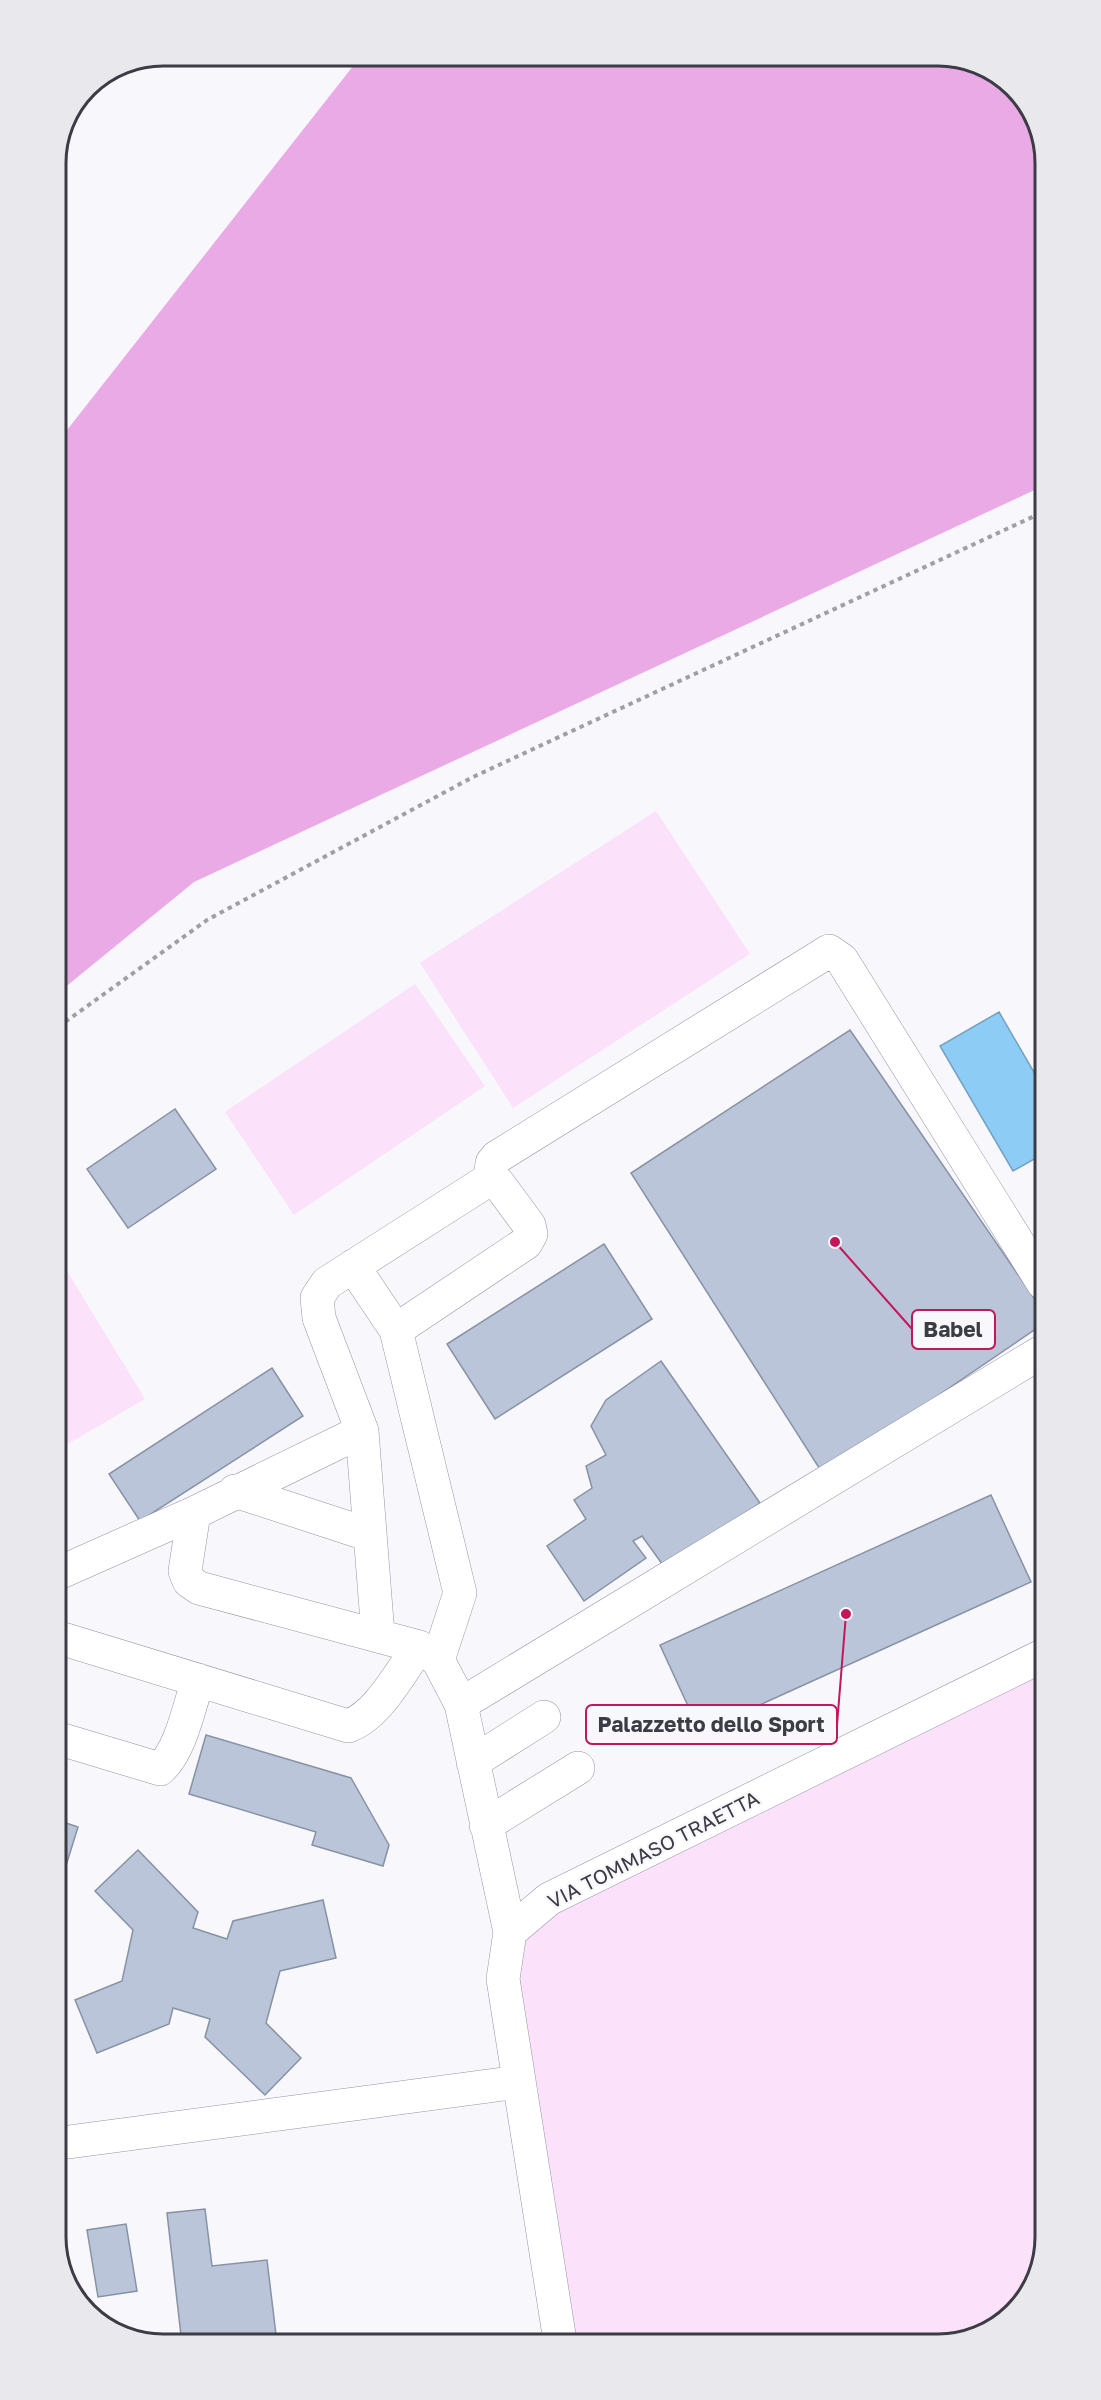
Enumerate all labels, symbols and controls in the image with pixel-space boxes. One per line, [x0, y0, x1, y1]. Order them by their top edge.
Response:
callout: Babel [912, 1310, 995, 1349]
text: Babel [923, 1316, 983, 1342]
callout: Palazzetto dello Sport [586, 1705, 837, 1744]
text: Palazzetto dello Sport [597, 1711, 825, 1737]
street label: VIA TOMMASO TRAETTA [543, 1785, 763, 1913]

